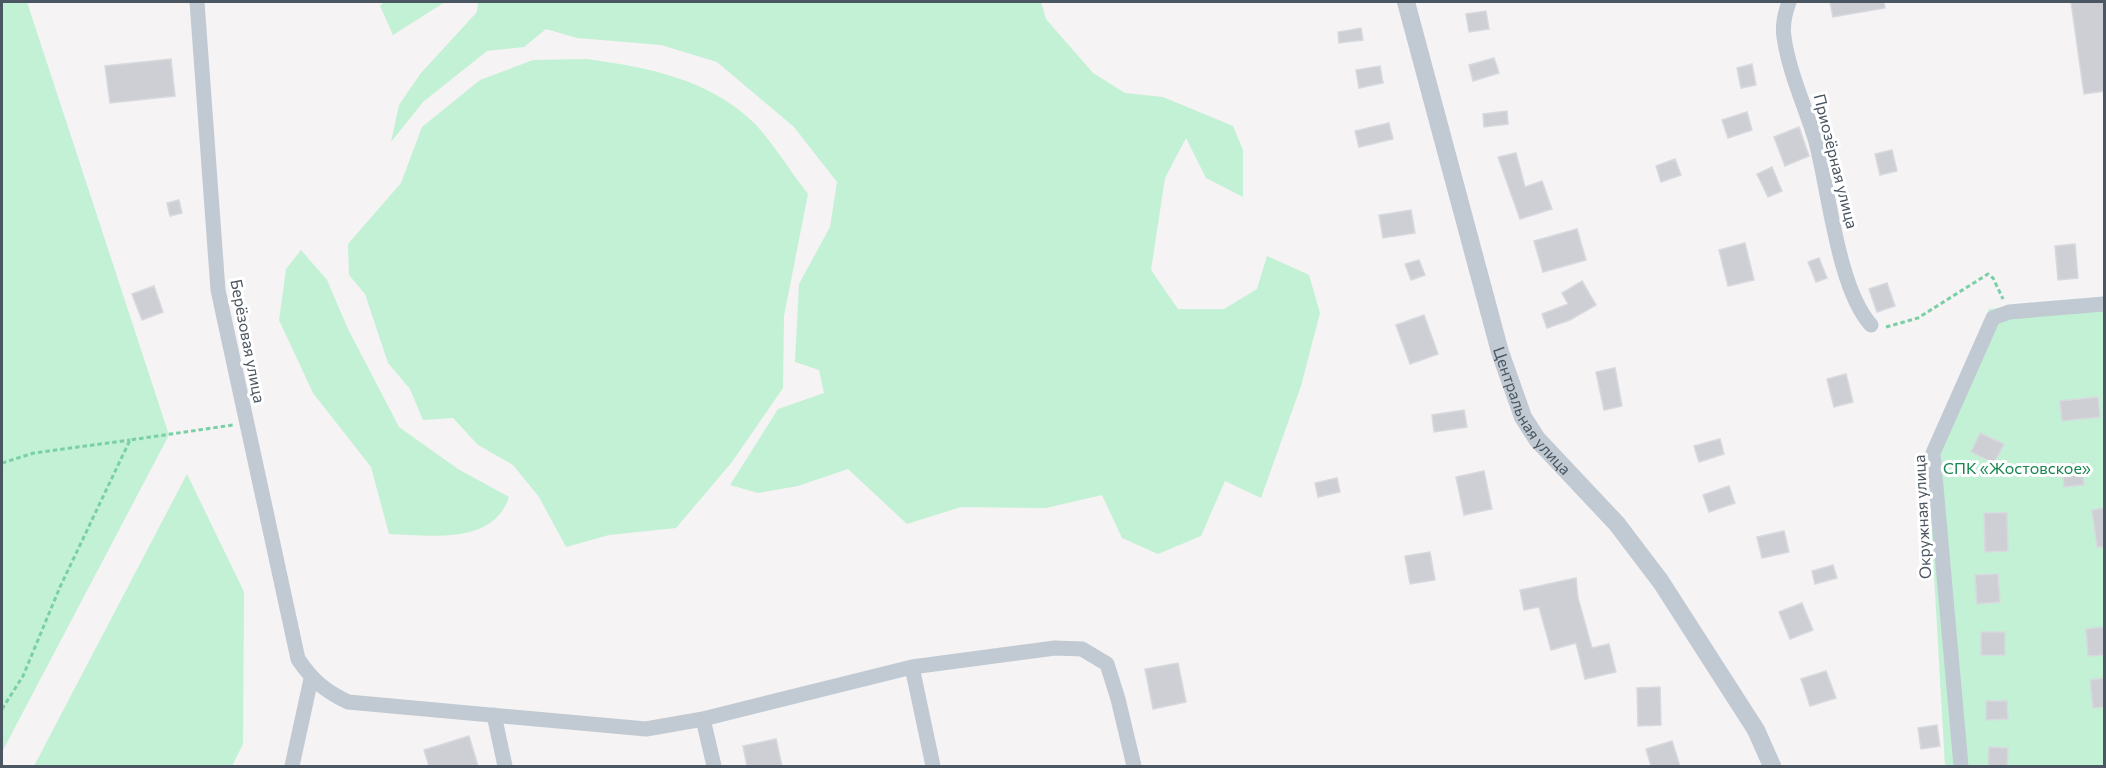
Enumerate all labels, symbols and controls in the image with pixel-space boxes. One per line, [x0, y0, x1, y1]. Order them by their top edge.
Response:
street label: Приозёрная улица [1811, 92, 1862, 230]
street label: Берёзовая улица [227, 277, 270, 404]
street label: Центральная улица [1490, 344, 1575, 478]
street label: Окружная улица [1909, 454, 1934, 580]
park label: СПК «Жостовское» [1943, 458, 2091, 477]

